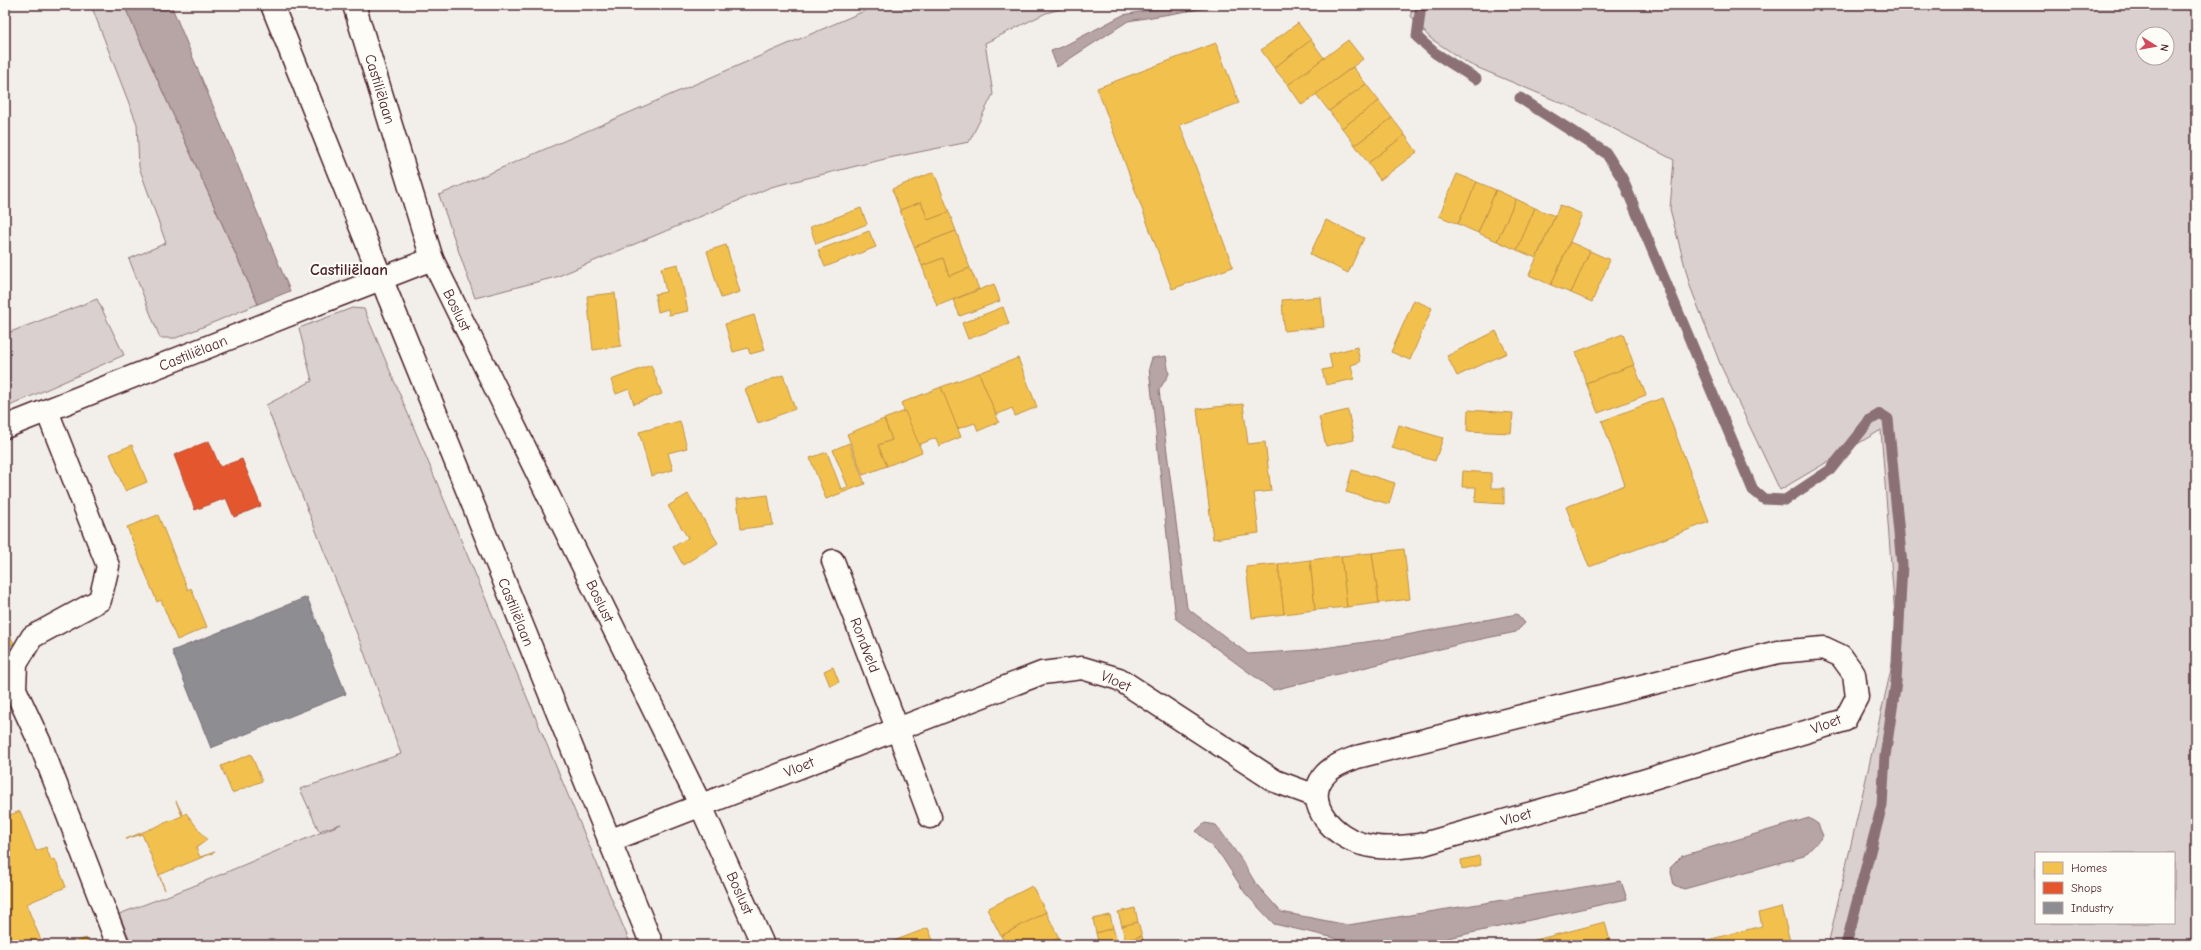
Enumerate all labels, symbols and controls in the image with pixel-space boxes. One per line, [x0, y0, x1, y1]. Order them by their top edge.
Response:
north arrow [2135, 26, 2175, 66]
text: N [2157, 43, 2171, 53]
street label: Castiliëlaan [361, 52, 399, 126]
district label: Castiliëlaan [310, 261, 388, 279]
street label: Boslust [439, 286, 475, 335]
street label: Castiliëlaan [156, 331, 230, 375]
street label: Castiliëlaan [494, 575, 538, 649]
street label: Boslust [582, 577, 618, 626]
street label: Rondveld [846, 615, 884, 675]
street label: Vloet [1098, 666, 1134, 696]
street label: Vloet [1808, 710, 1844, 738]
street label: Vloet [781, 753, 817, 781]
street label: Vloet [1499, 804, 1534, 830]
legend [2035, 852, 2175, 924]
text: Homes [2071, 861, 2107, 875]
street label: Boslust [723, 869, 758, 918]
text: Shops [2071, 881, 2102, 895]
text: Industry [2071, 901, 2114, 915]

